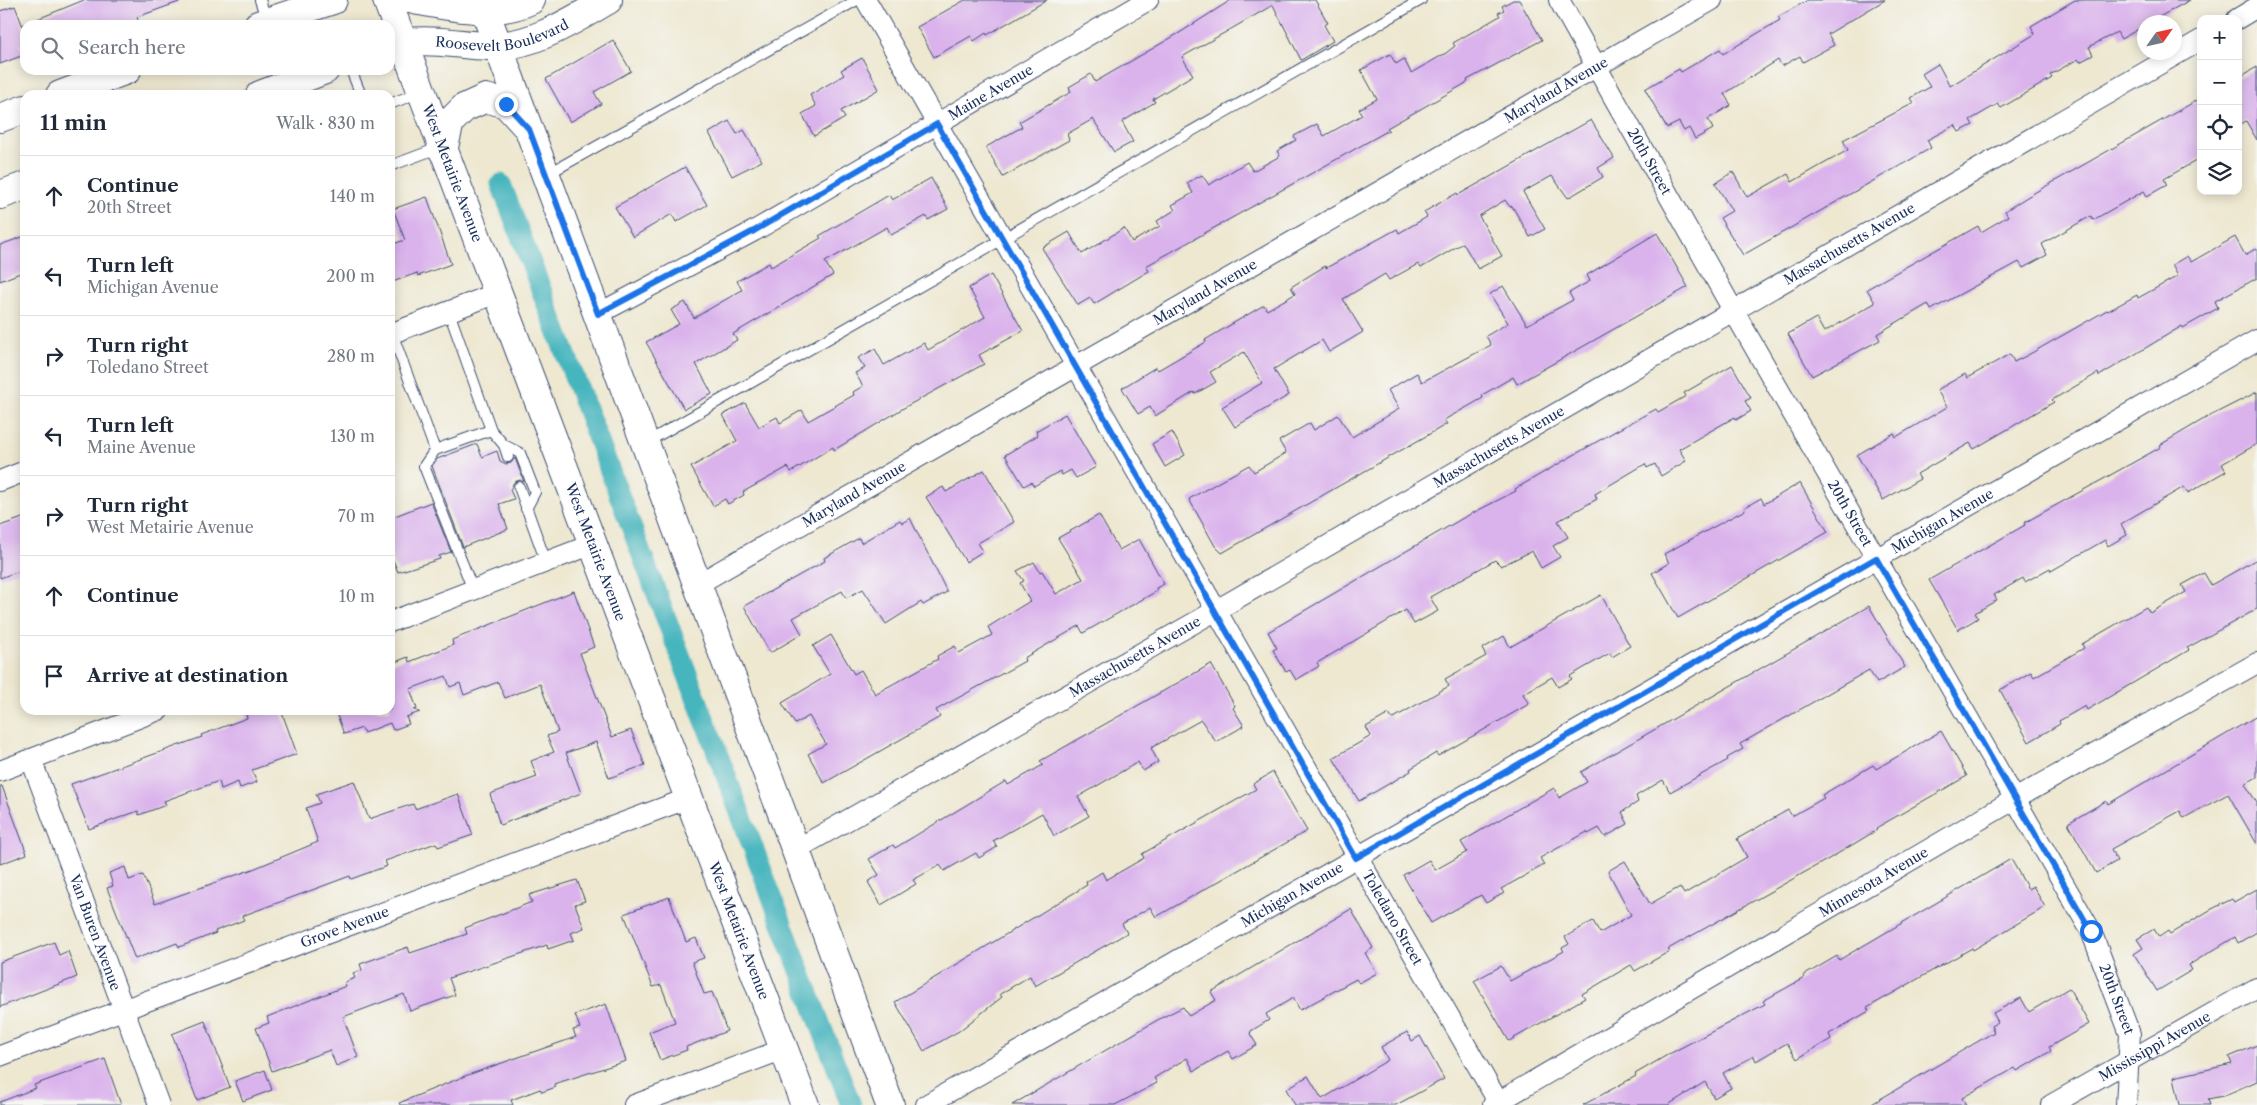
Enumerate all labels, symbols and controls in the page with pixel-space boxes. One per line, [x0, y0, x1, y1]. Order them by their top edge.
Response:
street label: Roosevelt Boulevard [435, 15, 572, 55]
north arrow [2137, 15, 2182, 60]
map controls [2197, 15, 2242, 195]
button: + [2197, 15, 2242, 60]
search box [20, 20, 395, 75]
icon: search [38, 34, 66, 62]
text: Search here [78, 36, 186, 59]
street label: Maryland Avenue [1501, 53, 1611, 127]
street label: Maine Avenue [945, 60, 1036, 124]
button: − [2197, 60, 2242, 105]
route end [495, 93, 518, 116]
street label: West Metairie Avenue [418, 101, 487, 245]
button: locate [2197, 105, 2242, 150]
text: 11 min [40, 110, 107, 135]
text: Walk · 830 m [276, 113, 375, 133]
street label: 20th Street [1624, 125, 1676, 198]
button: layers [2197, 150, 2242, 195]
text: Continue [87, 174, 179, 197]
icon: ahead [40, 182, 68, 210]
text: 140 m [330, 186, 375, 206]
text: 20th Street [87, 197, 172, 217]
street label: Massachusetts Avenue [1780, 199, 1918, 289]
text: Turn left [87, 254, 174, 277]
street label: Maryland Avenue [1150, 255, 1260, 329]
icon: left [40, 262, 68, 290]
text: 200 m [326, 266, 375, 286]
text: Michigan Avenue [87, 277, 219, 297]
text: Turn right [87, 334, 188, 357]
icon: right [40, 342, 68, 370]
text: 280 m [327, 346, 375, 366]
text: Toledano Street [87, 357, 209, 377]
street label: Massachusetts Avenue [1430, 402, 1568, 492]
text: Turn left [87, 414, 174, 437]
icon: left [40, 422, 68, 450]
text: 130 m [330, 426, 375, 446]
text: Maine Avenue [87, 437, 196, 457]
street label: Maryland Avenue [799, 457, 909, 531]
street label: 20th Street [1824, 477, 1876, 550]
street label: West Metairie Avenue [561, 479, 630, 623]
street label: Michigan Avenue [1888, 484, 1997, 558]
text: Turn right [87, 494, 188, 517]
icon: right [40, 502, 68, 530]
text: 70 m [338, 506, 375, 526]
text: West Metairie Avenue [87, 517, 254, 537]
icon: ahead [40, 582, 68, 610]
text: Continue [87, 584, 179, 607]
text: 10 m [339, 586, 375, 606]
street label: Massachusetts Avenue [1066, 612, 1204, 701]
icon: arrive [40, 662, 68, 690]
text: Arrive at destination [87, 664, 288, 687]
street label: Minnesota Avenue [1816, 843, 1931, 921]
street label: West Metairie Avenue [704, 858, 773, 1002]
street label: Michigan Avenue [1237, 858, 1346, 931]
street label: Toledano Street [1358, 867, 1427, 968]
street label: Van Buren Avenue [65, 871, 125, 993]
street label: Grove Avenue [298, 902, 392, 952]
route start [2080, 920, 2103, 943]
street label: 20th Street [2095, 961, 2138, 1037]
street label: Mississippi Avenue [2095, 1007, 2214, 1085]

